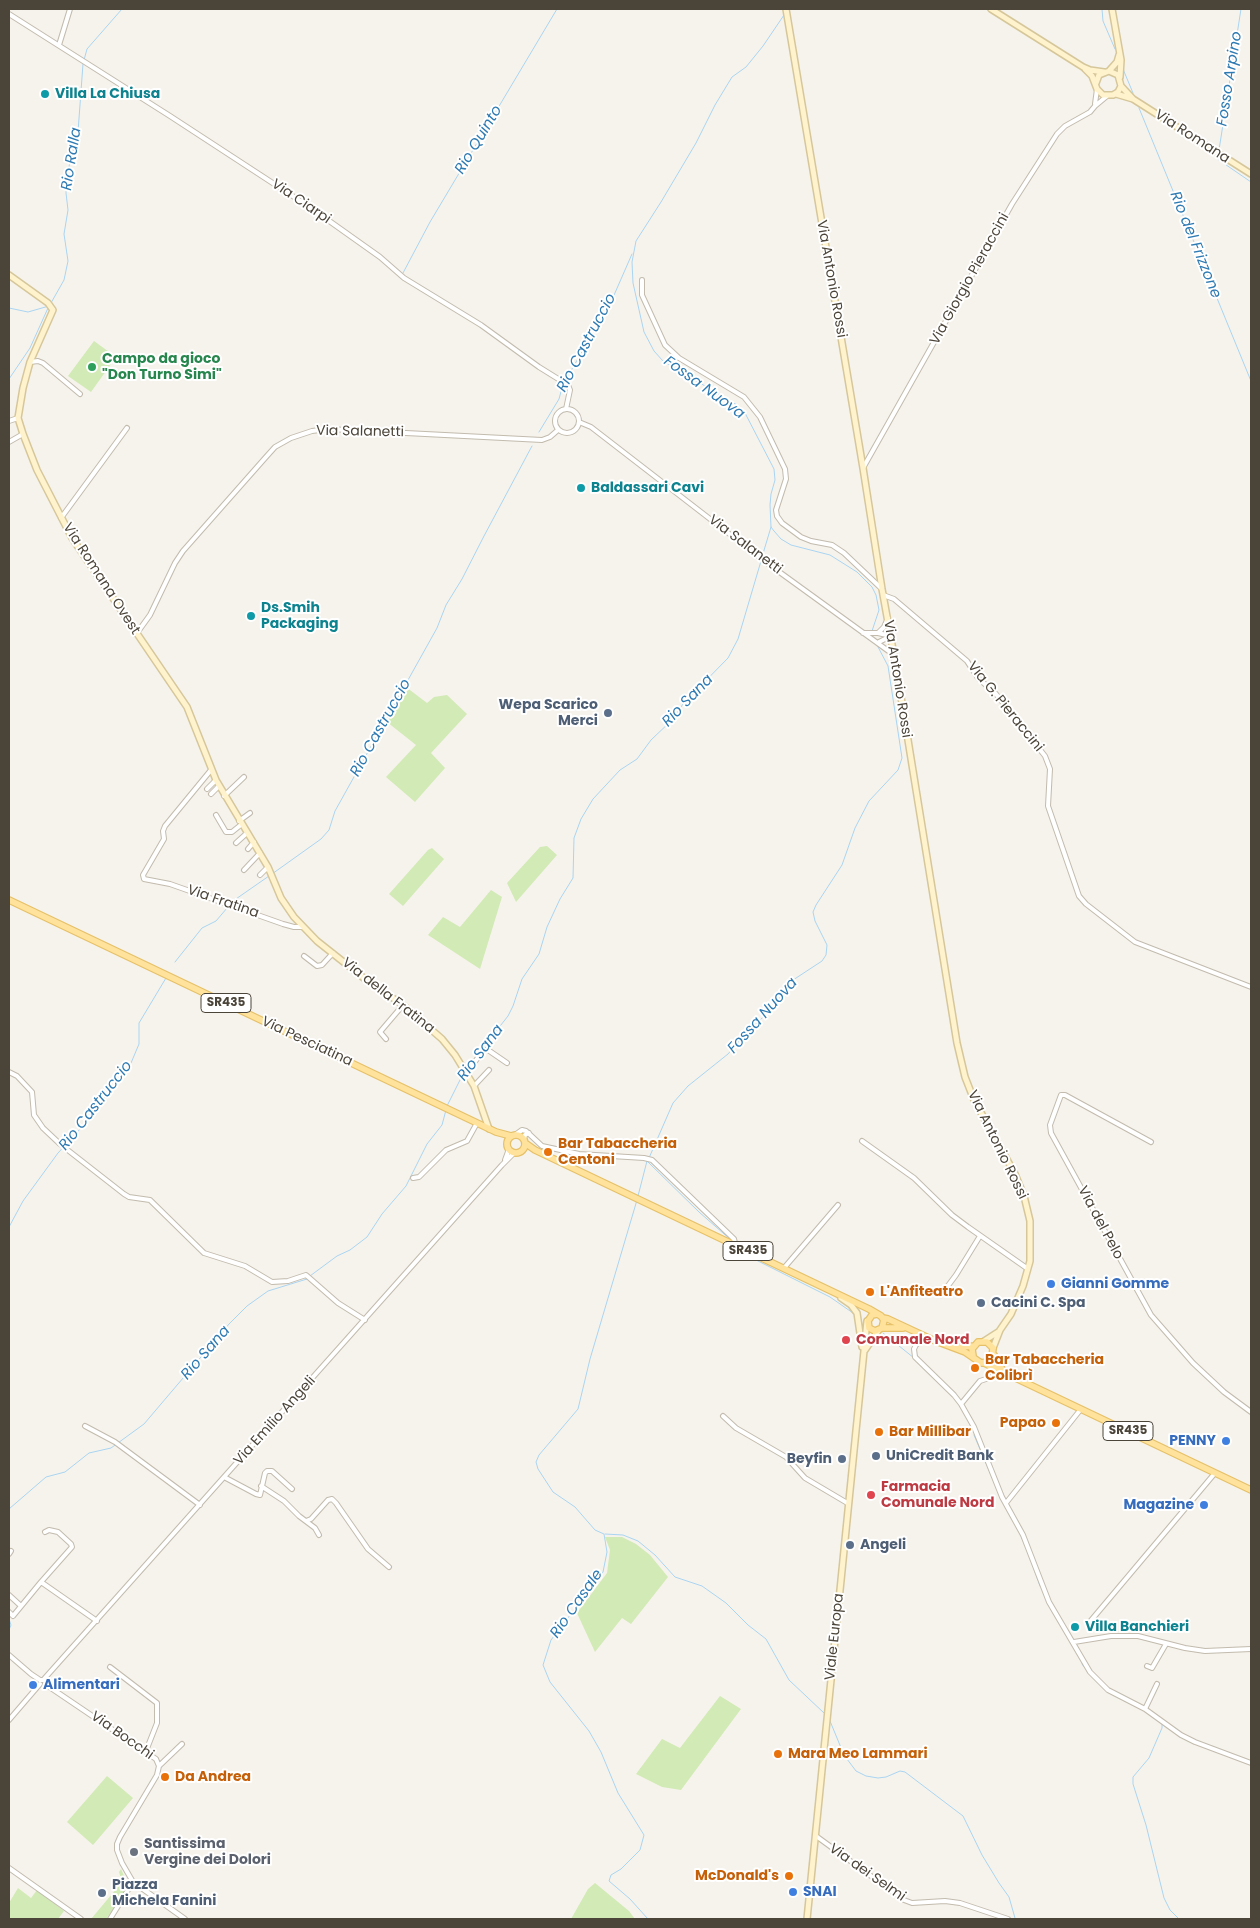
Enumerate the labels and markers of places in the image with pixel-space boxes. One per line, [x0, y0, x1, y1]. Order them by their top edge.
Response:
place label: Villa La Chiusa [55, 86, 160, 102]
marker: Villa La Chiusa [39, 88, 51, 100]
place label: Campo da gioco "Don Turno Simi" [102, 351, 222, 384]
marker: Campo da gioco "Don Turno Simi" [86, 361, 98, 373]
place label: Baldassari Cavi [591, 480, 704, 496]
marker: Baldassari Cavi [575, 482, 587, 494]
place label: Ds.Smih Packaging [261, 600, 338, 632]
marker: Ds.Smih Packaging [245, 610, 257, 622]
place label: Wepa Scarico Merci [499, 697, 598, 730]
marker: Wepa Scarico Merci [602, 707, 614, 719]
place label: Bar Tabaccheria Centoni [558, 1136, 677, 1168]
marker: Bar Tabaccheria Centoni [542, 1146, 554, 1158]
place label: Gianni Gomme [1061, 1276, 1169, 1292]
marker: Gianni Gomme [1045, 1278, 1057, 1290]
place label: L'Anfiteatro [880, 1284, 963, 1300]
marker: L'Anfiteatro [864, 1286, 876, 1298]
place label: Cacini C. Spa [991, 1295, 1086, 1311]
marker: Cacini C. Spa [975, 1297, 987, 1309]
place label: Comunale Nord [856, 1332, 969, 1348]
marker: Comunale Nord [840, 1334, 852, 1346]
place label: Bar Tabaccheria Colibrì [985, 1352, 1104, 1384]
marker: Bar Tabaccheria Colibrì [969, 1362, 981, 1374]
place label: Papao [1000, 1415, 1046, 1431]
marker: Papao [1050, 1417, 1062, 1429]
place label: Bar Millibar [889, 1424, 971, 1440]
marker: Bar Millibar [873, 1426, 885, 1438]
place label: PENNY [1169, 1433, 1216, 1449]
marker: PENNY [1220, 1435, 1232, 1447]
place label: UniCredit Bank [886, 1448, 994, 1464]
marker: UniCredit Bank [870, 1450, 882, 1462]
place label: Beyfin [787, 1451, 832, 1467]
marker: Beyfin [836, 1453, 848, 1465]
place label: Farmacia Comunale Nord [881, 1479, 994, 1511]
marker: Farmacia Comunale Nord [865, 1489, 877, 1501]
place label: Magazine [1123, 1497, 1194, 1513]
marker: Magazine [1198, 1499, 1210, 1511]
place label: Angeli [860, 1537, 906, 1553]
marker: Angeli [844, 1539, 856, 1551]
place label: Villa Banchieri [1085, 1619, 1189, 1635]
marker: Villa Banchieri [1069, 1621, 1081, 1633]
place label: Alimentari [43, 1677, 120, 1693]
marker: Alimentari [27, 1679, 39, 1691]
place label: Mara Meo Lammari [788, 1746, 928, 1762]
marker: Mara Meo Lammari [772, 1748, 784, 1760]
place label: Da Andrea [175, 1769, 251, 1785]
marker: Da Andrea [159, 1771, 171, 1783]
place label: Santissima Vergine dei Dolori [144, 1836, 271, 1868]
marker: Santissima Vergine dei Dolori [128, 1846, 140, 1858]
place label: McDonald's [695, 1868, 779, 1884]
marker: McDonald's [783, 1870, 795, 1882]
place label: Piazza Michela Fanini [112, 1877, 216, 1910]
place label: SNAI [803, 1884, 837, 1900]
marker: SNAI [787, 1886, 799, 1898]
marker: Piazza Michela Fanini [96, 1887, 108, 1899]

